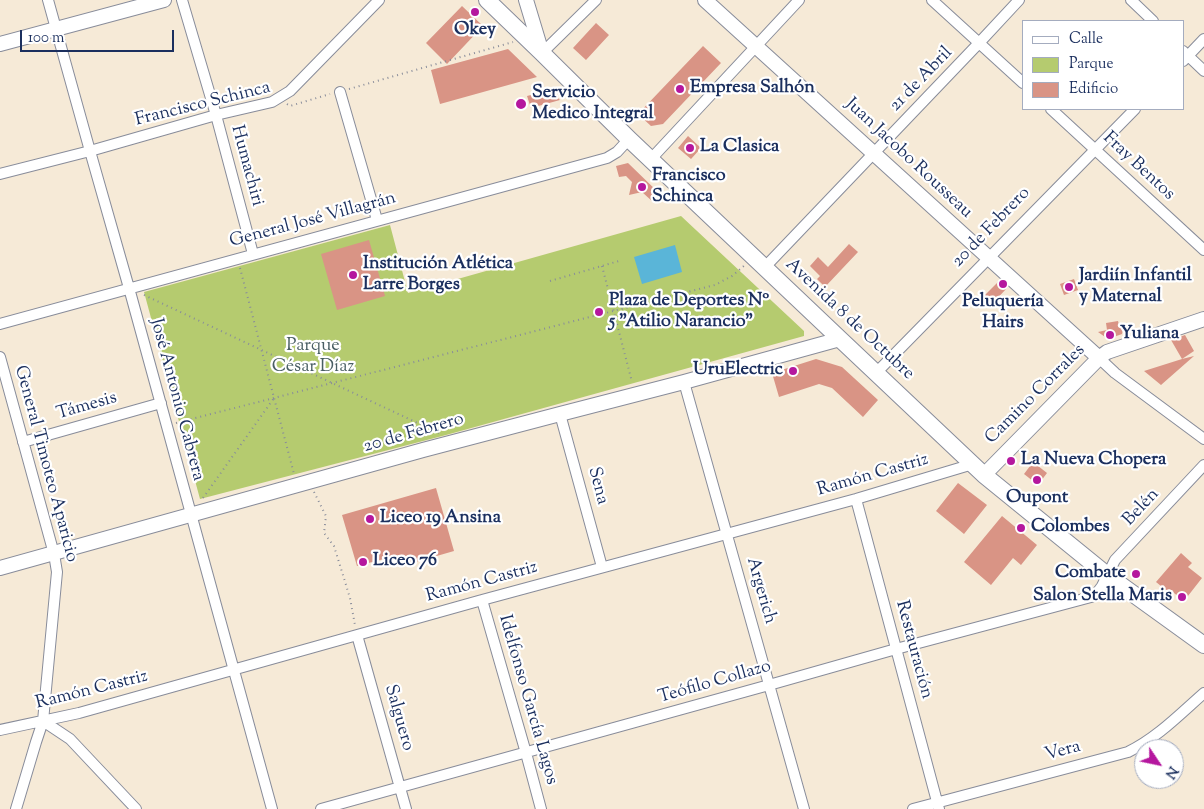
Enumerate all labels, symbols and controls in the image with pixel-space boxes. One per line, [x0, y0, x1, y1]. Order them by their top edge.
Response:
marker: Okey [469, 6, 481, 18]
scale bar [22, 20, 176, 52]
place label: Okey [454, 20, 496, 42]
legend [1022, 20, 1184, 110]
text: 100 m [28, 28, 64, 49]
text: Calle [1069, 29, 1103, 50]
street label: 21 de Abril [886, 43, 958, 117]
text: Parque [1069, 54, 1113, 75]
street label: Francisco Schinca [133, 78, 273, 132]
place label: Empresa Salhón [690, 78, 815, 100]
text: Edificio [1069, 79, 1118, 100]
place label: Servicio Medico Integral [532, 83, 653, 126]
marker: Empresa Salhón [674, 83, 686, 95]
street label: Juan Jacobo Rousseau [840, 94, 976, 224]
marker: Servicio Medico Integral [514, 97, 528, 111]
street label: Humachiri [225, 123, 267, 209]
street label: Fray Bentos [1098, 128, 1178, 206]
place label: La Clasica [700, 137, 779, 159]
marker: La Clasica [684, 142, 696, 154]
place label: Francisco Schinca [652, 166, 726, 208]
marker: Francisco Schinca [636, 181, 648, 193]
street label: 20 de Febrero [948, 183, 1036, 273]
street label: General José Villagrán [227, 188, 399, 254]
place label: Institución Atlética Larre Borges [363, 254, 513, 296]
street label: Avenida 8 de Octubre [780, 255, 918, 385]
place label: Jardiín Infantil y Maternal [1079, 266, 1192, 308]
marker: Institución Atlética Larre Borges [347, 269, 359, 281]
marker: Peluquería Hairs [997, 278, 1009, 290]
marker: Jardiín Infantil y Maternal [1063, 281, 1075, 293]
place label: Plaza de Deportes Nº 5 "Atilio Narancio" [609, 291, 769, 334]
place label: Peluquería Hairs [962, 292, 1044, 334]
marker: Plaza de Deportes Nº 5 "Atilio Narancio" [593, 306, 605, 318]
street label: José Antonio Cabrera [144, 316, 208, 484]
place label: Yuliana [1120, 324, 1179, 346]
marker: Yuliana [1104, 329, 1116, 341]
park label: Parque César Díaz [272, 336, 354, 378]
street label: Camino Corrales [981, 340, 1091, 450]
place label: UruElectric [693, 360, 783, 382]
street label: General Timoteo Aparicio [8, 363, 82, 565]
marker: UruElectric [787, 365, 799, 377]
street label: Támesis [54, 388, 120, 426]
street label: 20 de Febrero [361, 409, 467, 459]
street label: Ramón Castriz [815, 450, 931, 502]
place label: La Nueva Chopera [1021, 450, 1166, 472]
marker: La Nueva Chopera [1005, 455, 1017, 467]
street label: Sena [582, 465, 612, 507]
marker: Oupont [1031, 474, 1043, 486]
street label: Belén [1119, 485, 1165, 531]
place label: Oupont [1006, 488, 1068, 510]
place label: Liceo 19 Ansina [380, 508, 501, 530]
marker: Liceo 19 Ansina [364, 513, 376, 525]
place label: Colombes [1031, 517, 1109, 539]
marker: Colombes [1015, 522, 1027, 534]
place label: Liceo 76 [373, 551, 437, 573]
street label: Argerich [740, 555, 780, 627]
marker: Liceo 76 [357, 556, 369, 568]
street label: Ramón Castriz [424, 558, 540, 608]
place label: Combate [1055, 563, 1126, 585]
marker: Combate [1130, 568, 1142, 580]
place label: Salon Stella Maris [1033, 586, 1172, 608]
marker: Salon Stella Maris [1176, 591, 1188, 603]
street label: Restauración [890, 598, 936, 702]
street label: Idelfonso García Lagos [492, 613, 562, 787]
street label: Teófilo Collazo [656, 657, 774, 709]
street label: Ramón Castriz [34, 667, 150, 715]
street label: Salguero [378, 682, 418, 754]
street label: Vera [1043, 737, 1083, 767]
north arrow [1134, 739, 1184, 789]
text: N [1159, 762, 1182, 782]

